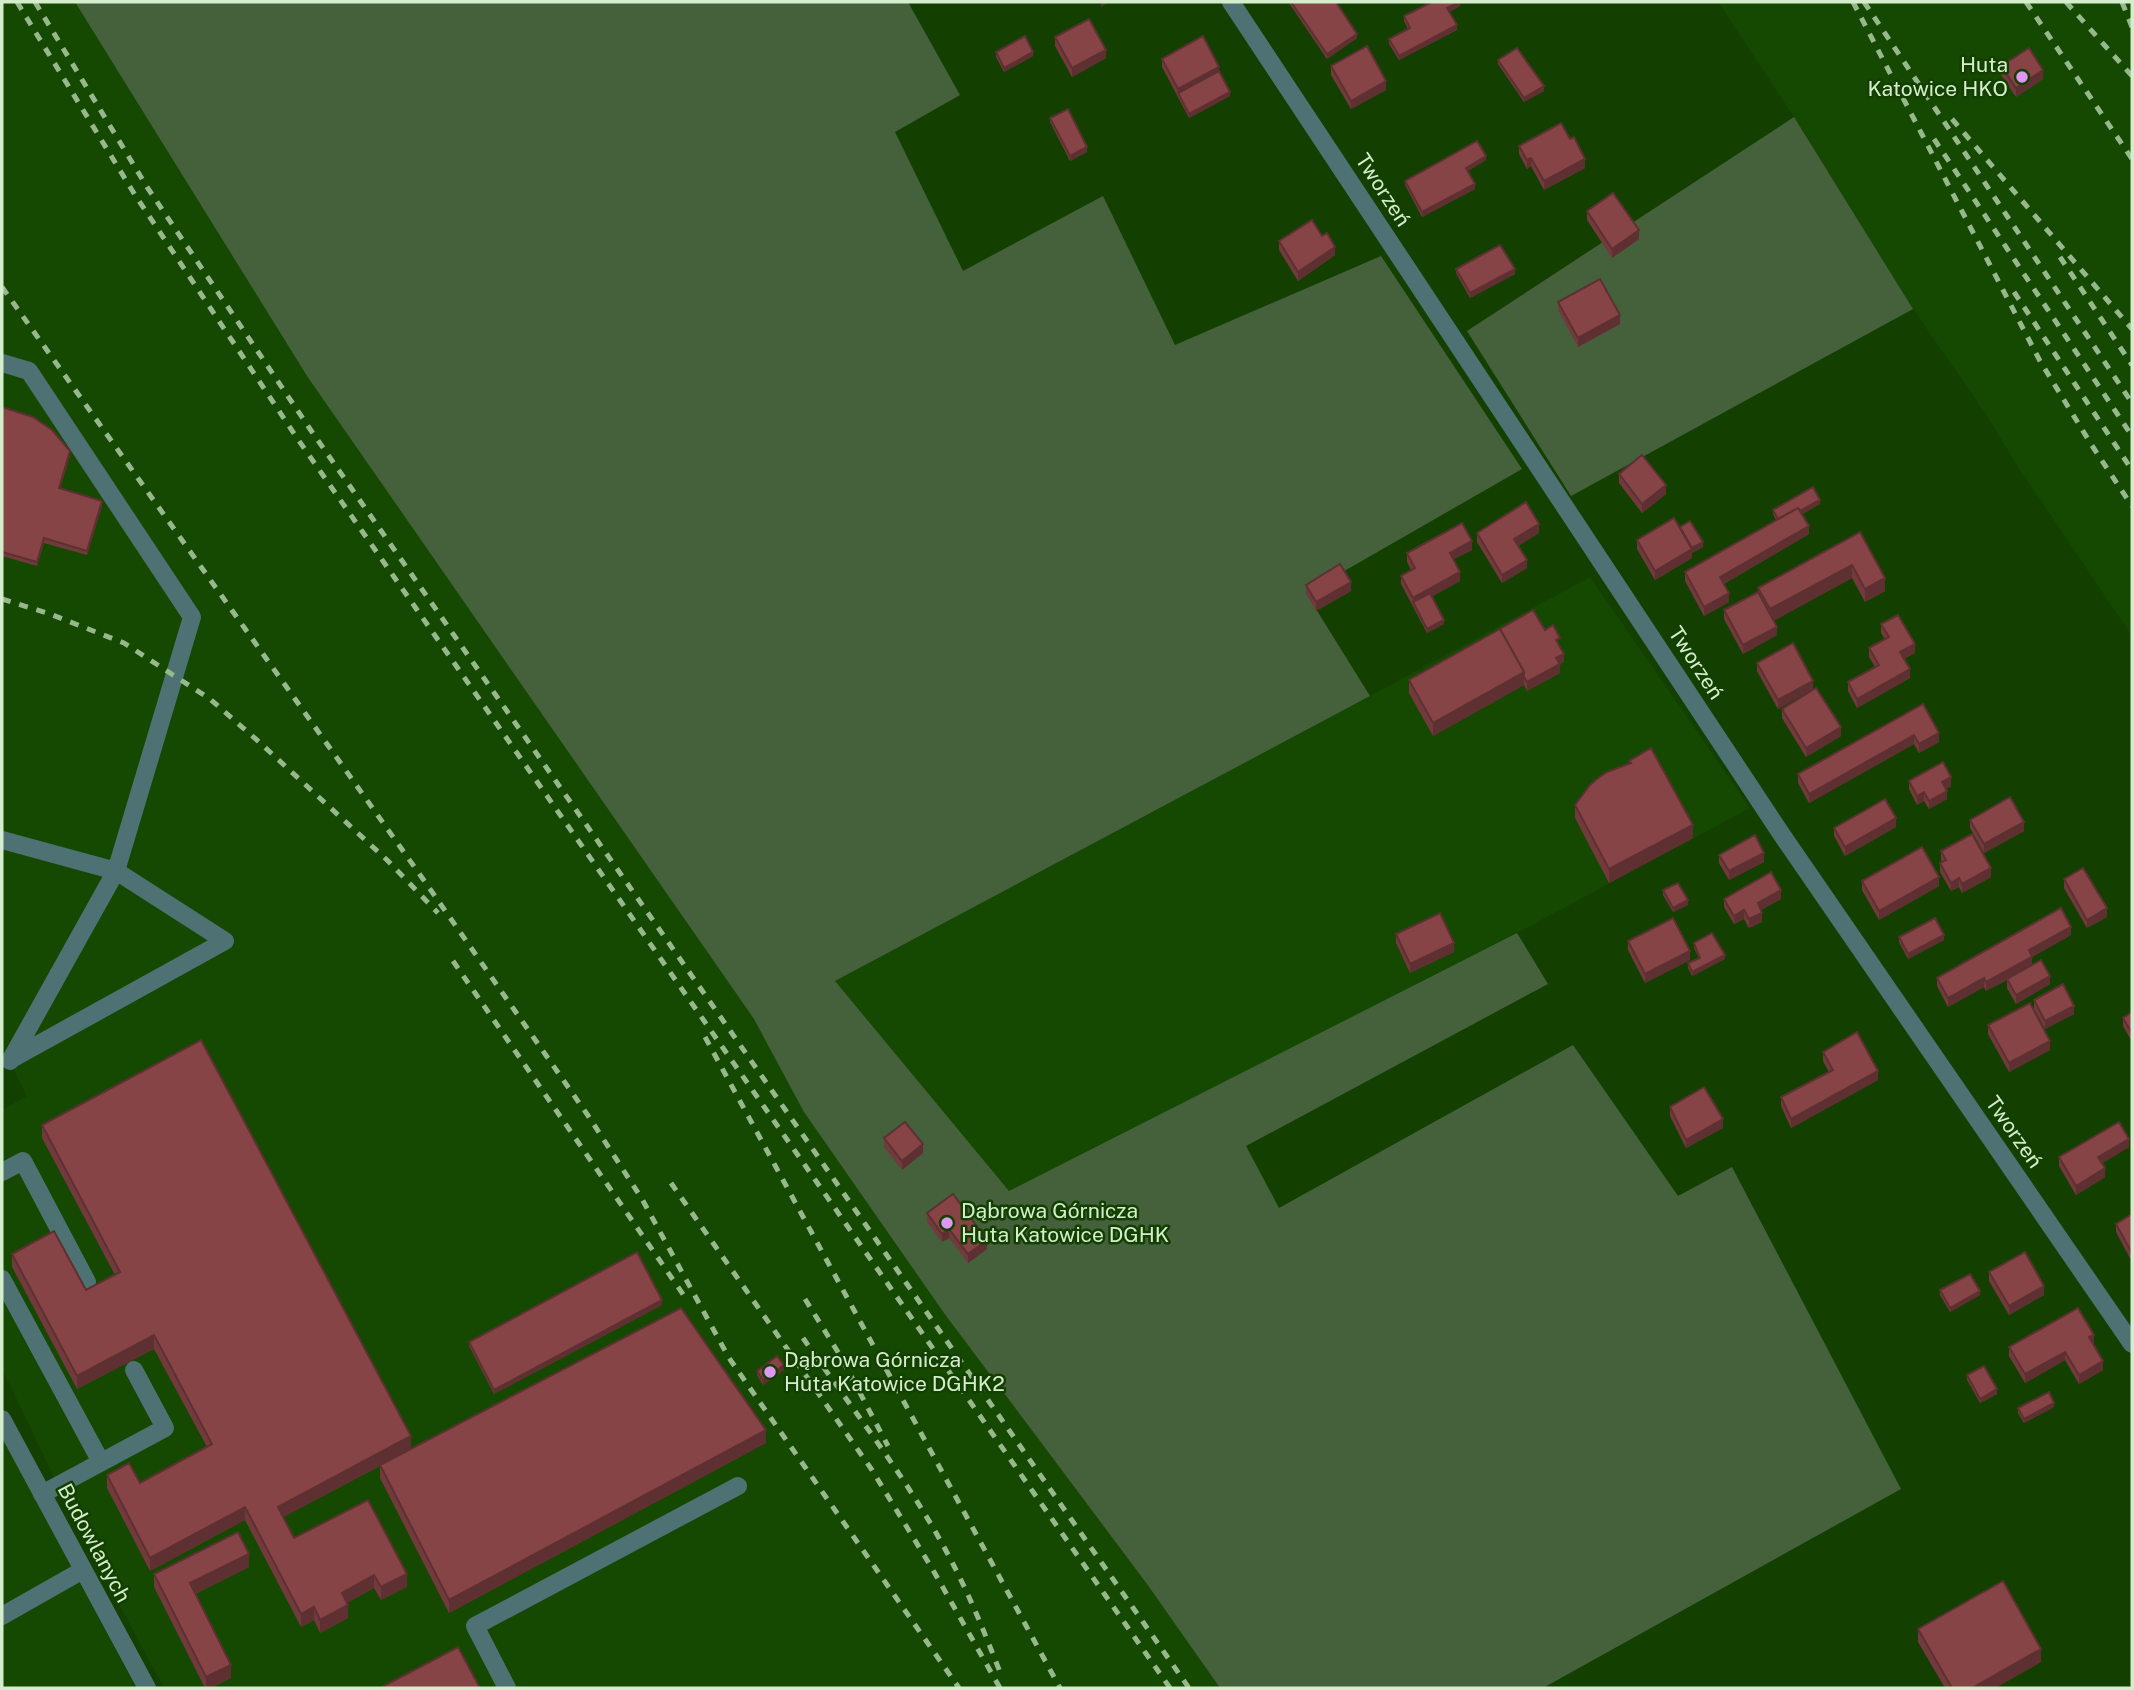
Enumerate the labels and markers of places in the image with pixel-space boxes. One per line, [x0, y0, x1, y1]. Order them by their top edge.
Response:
place label: Huta Katowice HKO [1867, 52, 2008, 101]
marker: Huta Katowice HKO [2014, 69, 2030, 85]
place label: Dąbrowa Górnicza Huta Katowice DGHK [961, 1198, 1169, 1247]
marker: Dąbrowa Górnicza Huta Katowice DGHK [939, 1215, 955, 1231]
place label: Dąbrowa Górnicza Huta Katowice DGHK2 [784, 1347, 1005, 1396]
marker: Dąbrowa Górnicza Huta Katowice DGHK2 [762, 1364, 778, 1380]

